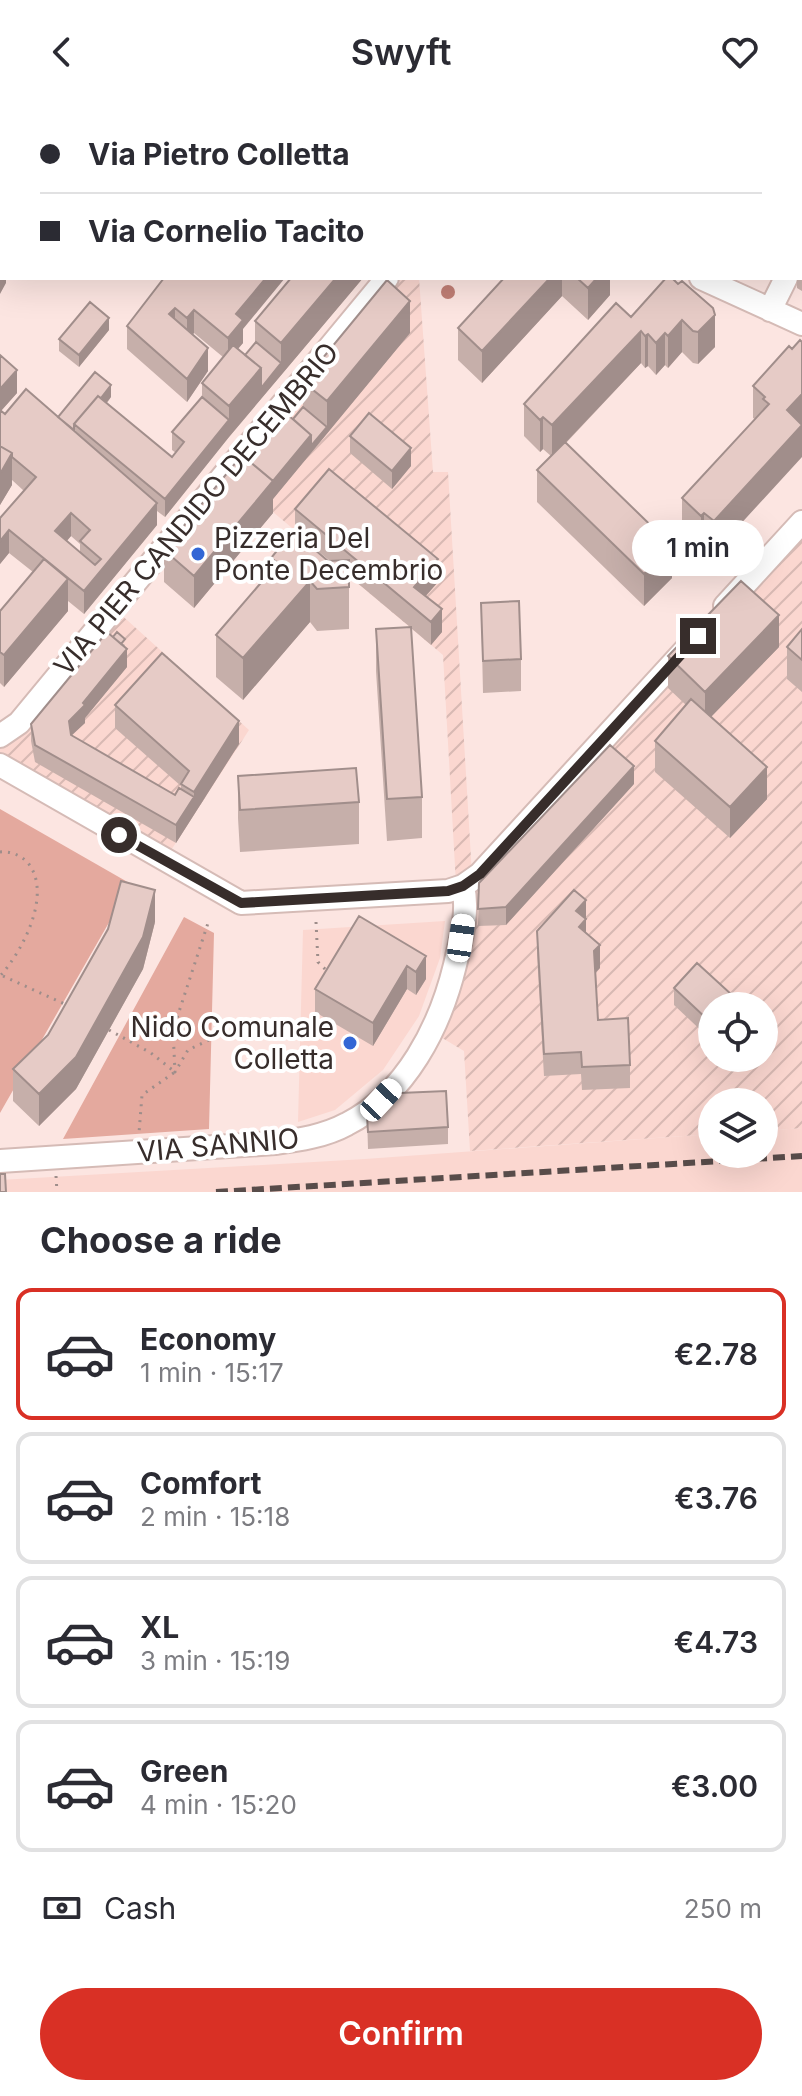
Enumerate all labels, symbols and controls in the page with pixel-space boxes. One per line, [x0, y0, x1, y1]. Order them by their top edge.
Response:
icon: back [40, 30, 84, 74]
text: Swyft [351, 30, 451, 74]
icon: heart [718, 30, 762, 74]
text: Via Pietro Colletta [88, 136, 350, 172]
text: Via Cornelio Tacito [88, 213, 365, 249]
street label: VIA PIER CANDIDO DECEMBRIO [47, 335, 345, 683]
callout: 1 min [632, 520, 764, 576]
place label: Pizzeria Del Ponte Decembrio [214, 521, 443, 587]
text: 1 min [666, 532, 730, 563]
marker: Pizzeria Del Ponte Decembrio [189, 545, 207, 563]
route end [680, 618, 716, 654]
route start [101, 817, 137, 853]
car [446, 913, 476, 963]
map controls [698, 992, 778, 1168]
button: locate [698, 992, 778, 1072]
place label: Nido Comunale Colletta [131, 1010, 334, 1076]
marker: Nido Comunale Colletta [341, 1034, 359, 1052]
car [356, 1074, 406, 1126]
button: layers [698, 1088, 778, 1168]
street label: VIA SANNIO [136, 1121, 300, 1169]
text: Choose a ride [40, 1218, 282, 1262]
icon: car [44, 1318, 116, 1390]
text: Economy [140, 1321, 276, 1357]
text: €2.78 [674, 1336, 758, 1372]
text: 1 min · 15:17 [140, 1357, 284, 1388]
icon: car [44, 1462, 116, 1534]
text: Comfort [140, 1465, 261, 1501]
text: €3.76 [674, 1480, 758, 1516]
text: 2 min · 15:18 [140, 1501, 290, 1532]
icon: car [44, 1606, 116, 1678]
text: XL [140, 1609, 179, 1645]
text: €4.73 [674, 1624, 758, 1660]
text: 3 min · 15:19 [140, 1645, 291, 1676]
icon: car [44, 1750, 116, 1822]
text: Green [140, 1753, 228, 1789]
text: €3.00 [671, 1768, 758, 1804]
text: 4 min · 15:20 [140, 1789, 297, 1820]
icon: cash [40, 1886, 84, 1930]
text: Cash [104, 1890, 176, 1926]
text: 250 m [684, 1893, 762, 1924]
button: Confirm [40, 1988, 762, 2080]

